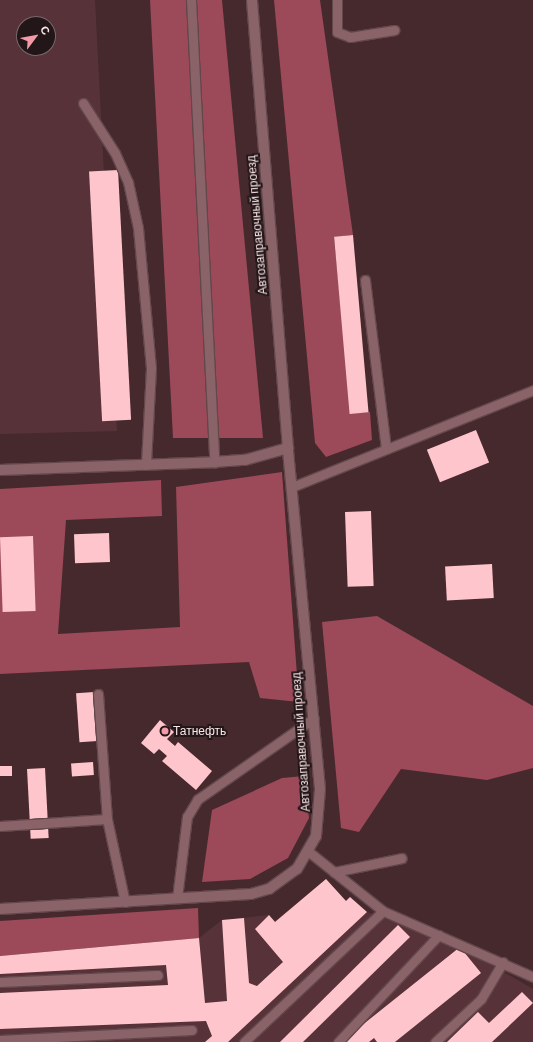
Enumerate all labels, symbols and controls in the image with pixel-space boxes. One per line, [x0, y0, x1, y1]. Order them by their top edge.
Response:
north arrow [16, 16, 56, 56]
text: С [38, 23, 53, 37]
street label: Автозаправочный проезд [244, 155, 270, 295]
street label: Автозаправочный проезд [289, 672, 313, 812]
place label: Татнефть [173, 724, 226, 738]
marker: Татнефть [160, 726, 170, 736]

